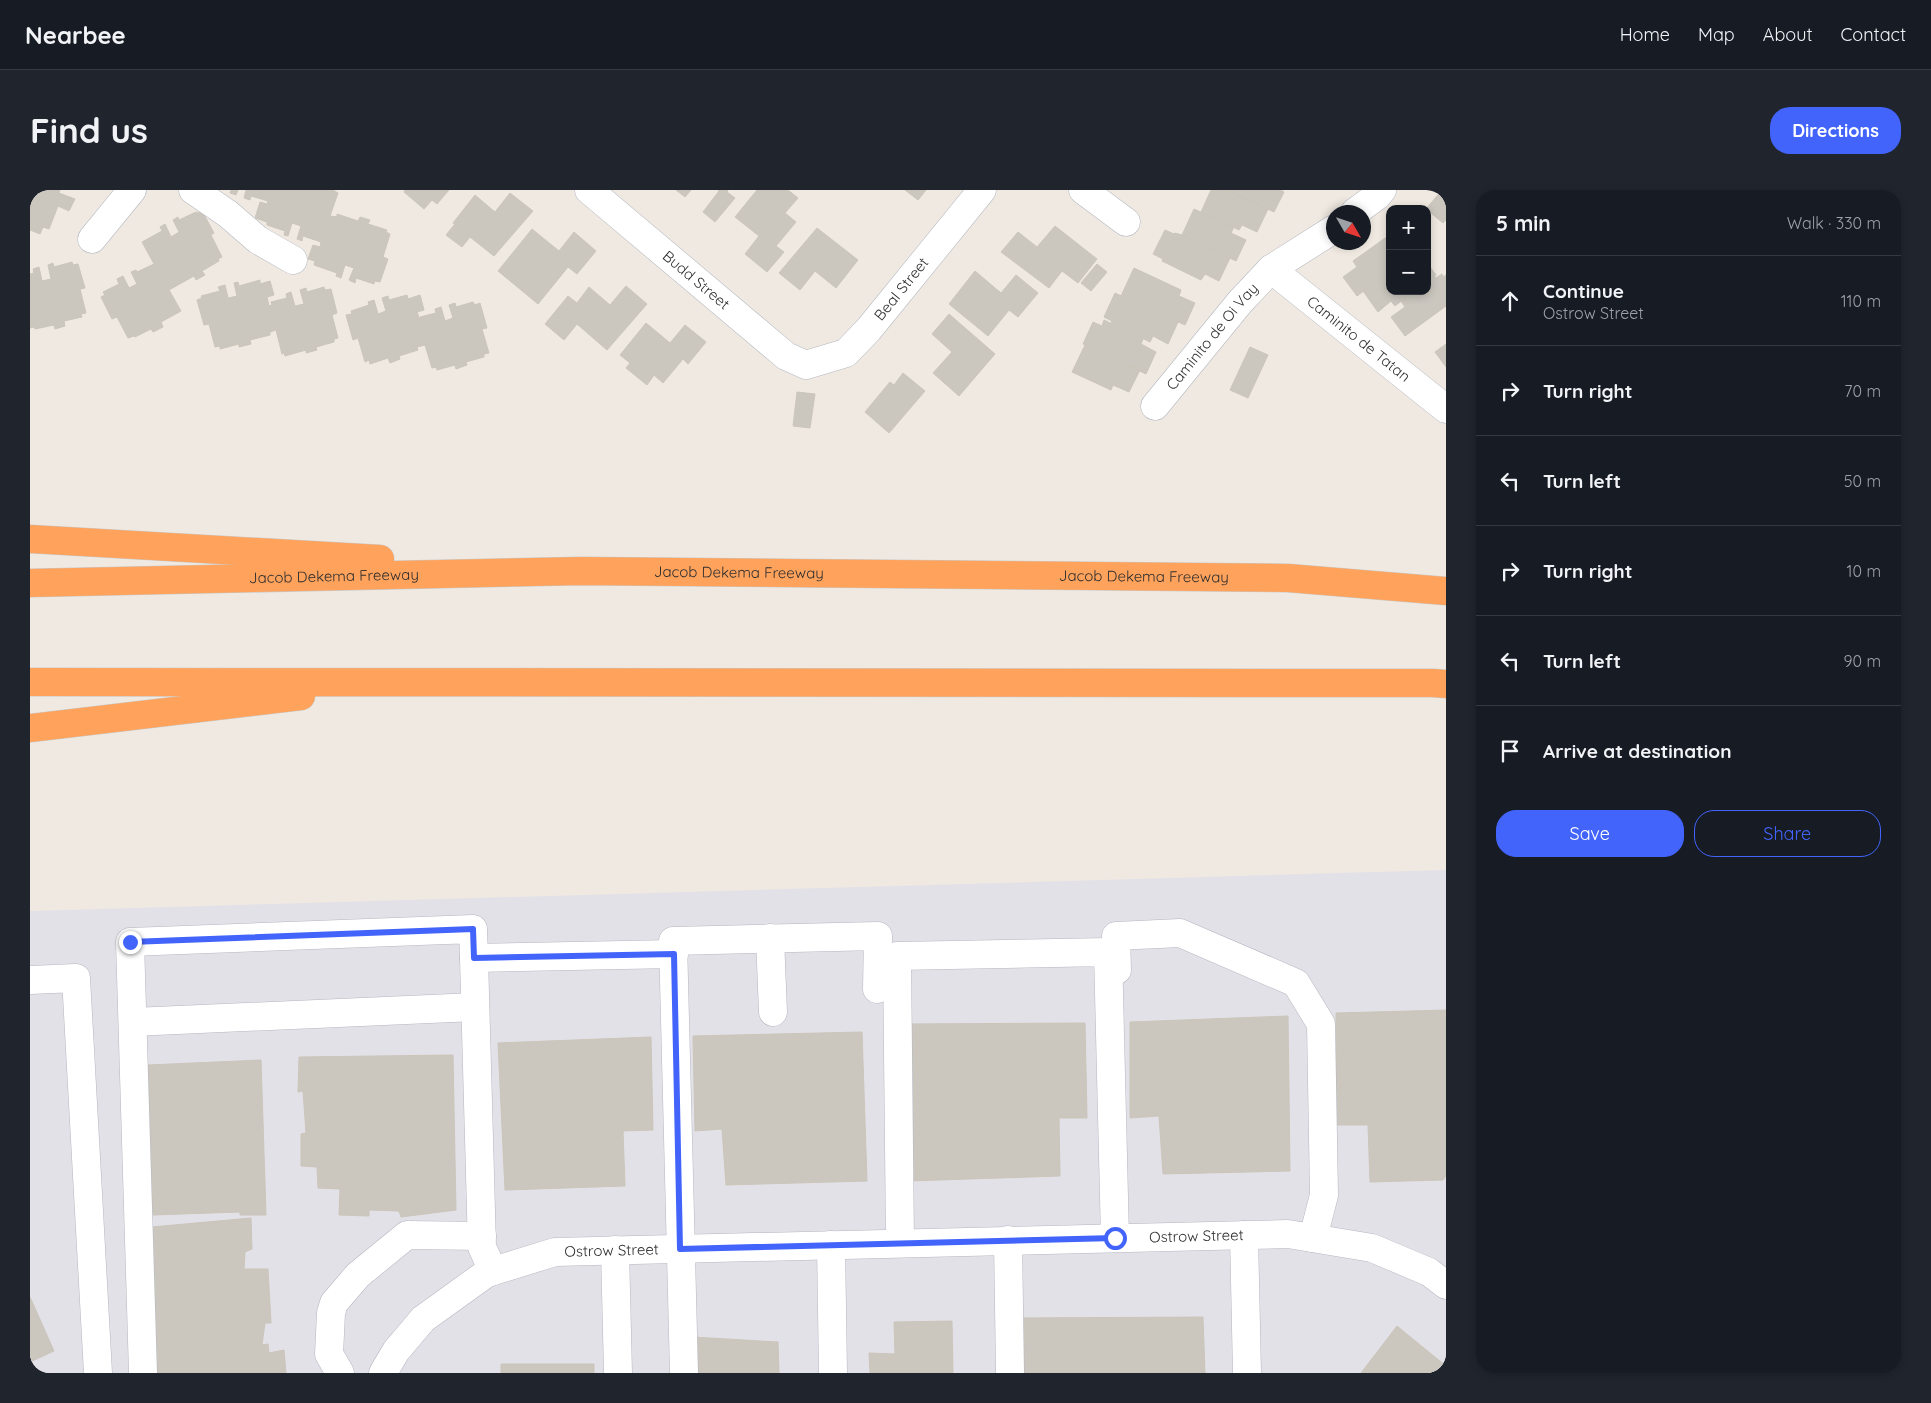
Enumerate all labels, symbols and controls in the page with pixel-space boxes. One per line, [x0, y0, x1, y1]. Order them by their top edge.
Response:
text: Nearbee [25, 20, 126, 50]
text: Home [1620, 23, 1670, 46]
text: Map [1698, 23, 1735, 46]
text: About [1763, 23, 1813, 46]
text: Contact [1841, 23, 1906, 46]
button: Directions [1770, 107, 1901, 154]
text: Find us [30, 108, 148, 152]
north arrow [1326, 205, 1371, 250]
map controls [1386, 205, 1431, 295]
button: + [1386, 205, 1431, 250]
text: 5 min [1496, 210, 1551, 236]
text: Walk · 330 m [1787, 213, 1881, 233]
street label: Budd Street [659, 246, 734, 313]
button: − [1386, 250, 1431, 295]
street label: Beal Street [870, 253, 932, 324]
street label: Caminito de Oi Vay [1162, 279, 1262, 394]
text: Continue [1543, 279, 1624, 303]
icon: ahead [1496, 287, 1524, 315]
street label: Caminito de Tatan [1303, 291, 1414, 386]
text: 110 m [1841, 291, 1881, 311]
text: Ostrow Street [1543, 303, 1644, 323]
icon: right [1496, 377, 1524, 405]
text: Turn right [1543, 379, 1632, 403]
text: 70 m [1844, 381, 1881, 401]
icon: left [1496, 467, 1524, 495]
text: Turn left [1543, 469, 1621, 493]
text: 50 m [1844, 471, 1881, 491]
icon: right [1496, 557, 1524, 585]
text: Turn right [1543, 559, 1632, 583]
text: 10 m [1847, 561, 1881, 581]
street label: Jacob Dekema Freeway [654, 562, 824, 582]
street label: Jacob Dekema Freeway [249, 565, 419, 587]
street label: Jacob Dekema Freeway [1059, 566, 1229, 586]
icon: left [1496, 647, 1524, 675]
text: Turn left [1543, 649, 1621, 673]
text: 90 m [1844, 651, 1881, 671]
icon: arrive [1496, 737, 1524, 765]
text: Arrive at destination [1543, 739, 1732, 763]
button: Save [1496, 810, 1684, 857]
button: Share [1694, 810, 1881, 857]
route end [119, 931, 142, 954]
street label: Ostrow Street [1149, 1225, 1244, 1246]
route start [1104, 1227, 1127, 1250]
street label: Ostrow Street [564, 1239, 659, 1261]

